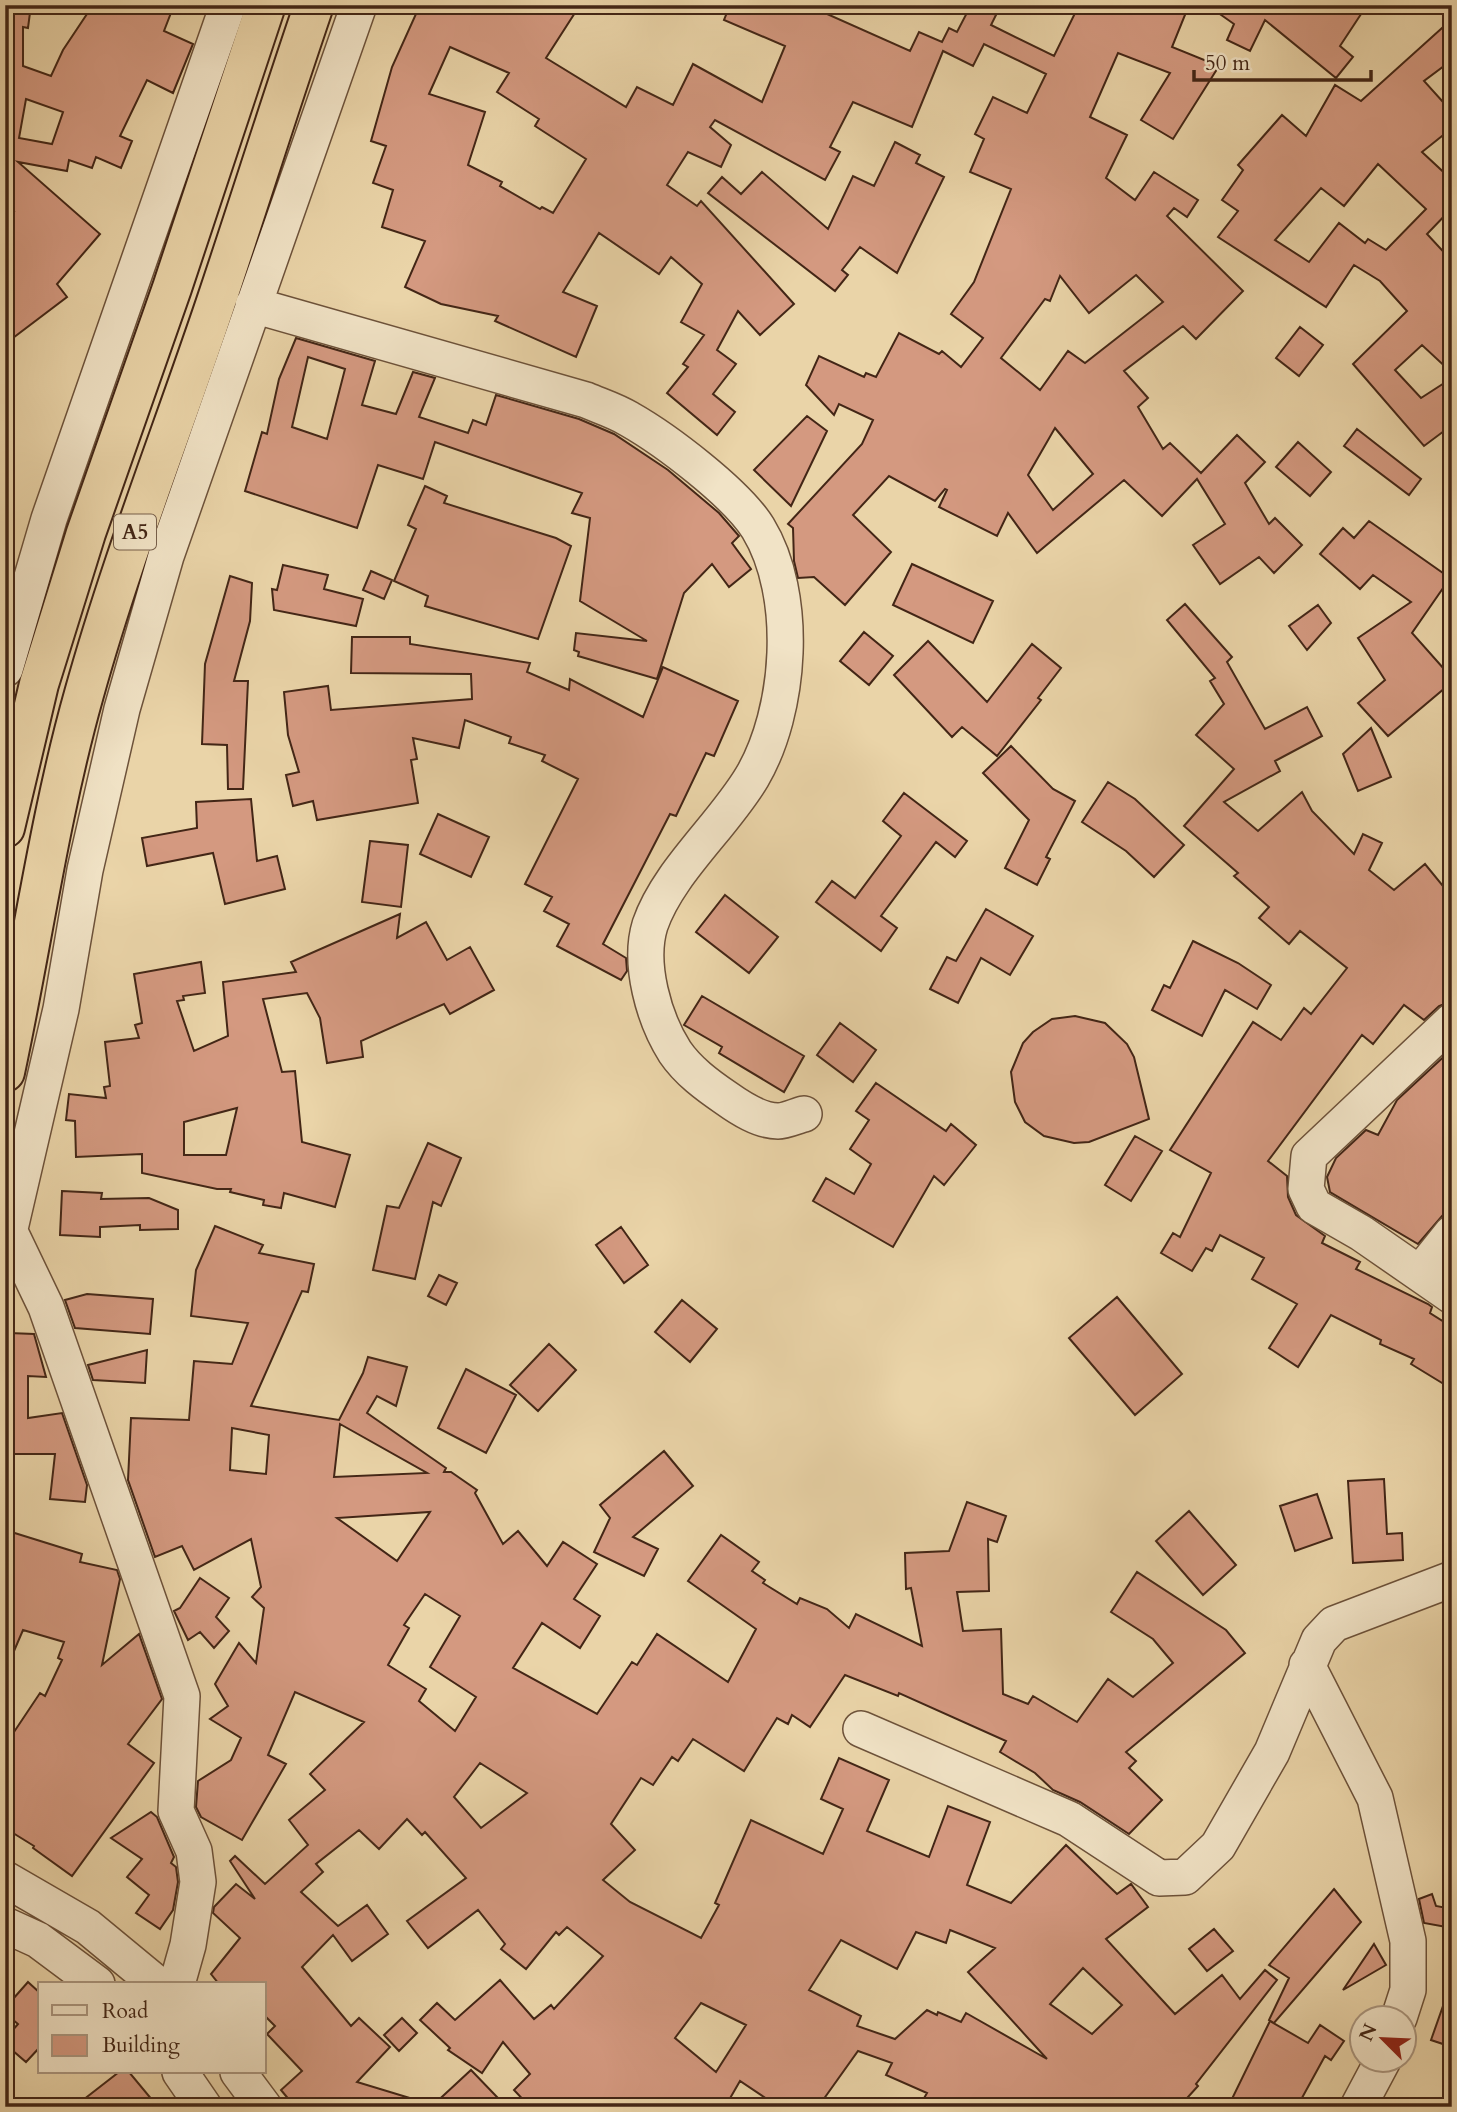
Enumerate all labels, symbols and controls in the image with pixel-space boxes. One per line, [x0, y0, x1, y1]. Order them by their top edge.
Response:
scale bar [1194, 38, 1371, 82]
text: 50 m [1205, 49, 1250, 78]
road number: A5 [114, 514, 156, 550]
legend [38, 1982, 266, 2074]
text: Road [102, 1997, 148, 2026]
north arrow [1348, 2004, 1418, 2074]
text: N [1353, 2019, 1384, 2045]
text: Building [102, 2031, 180, 2060]

